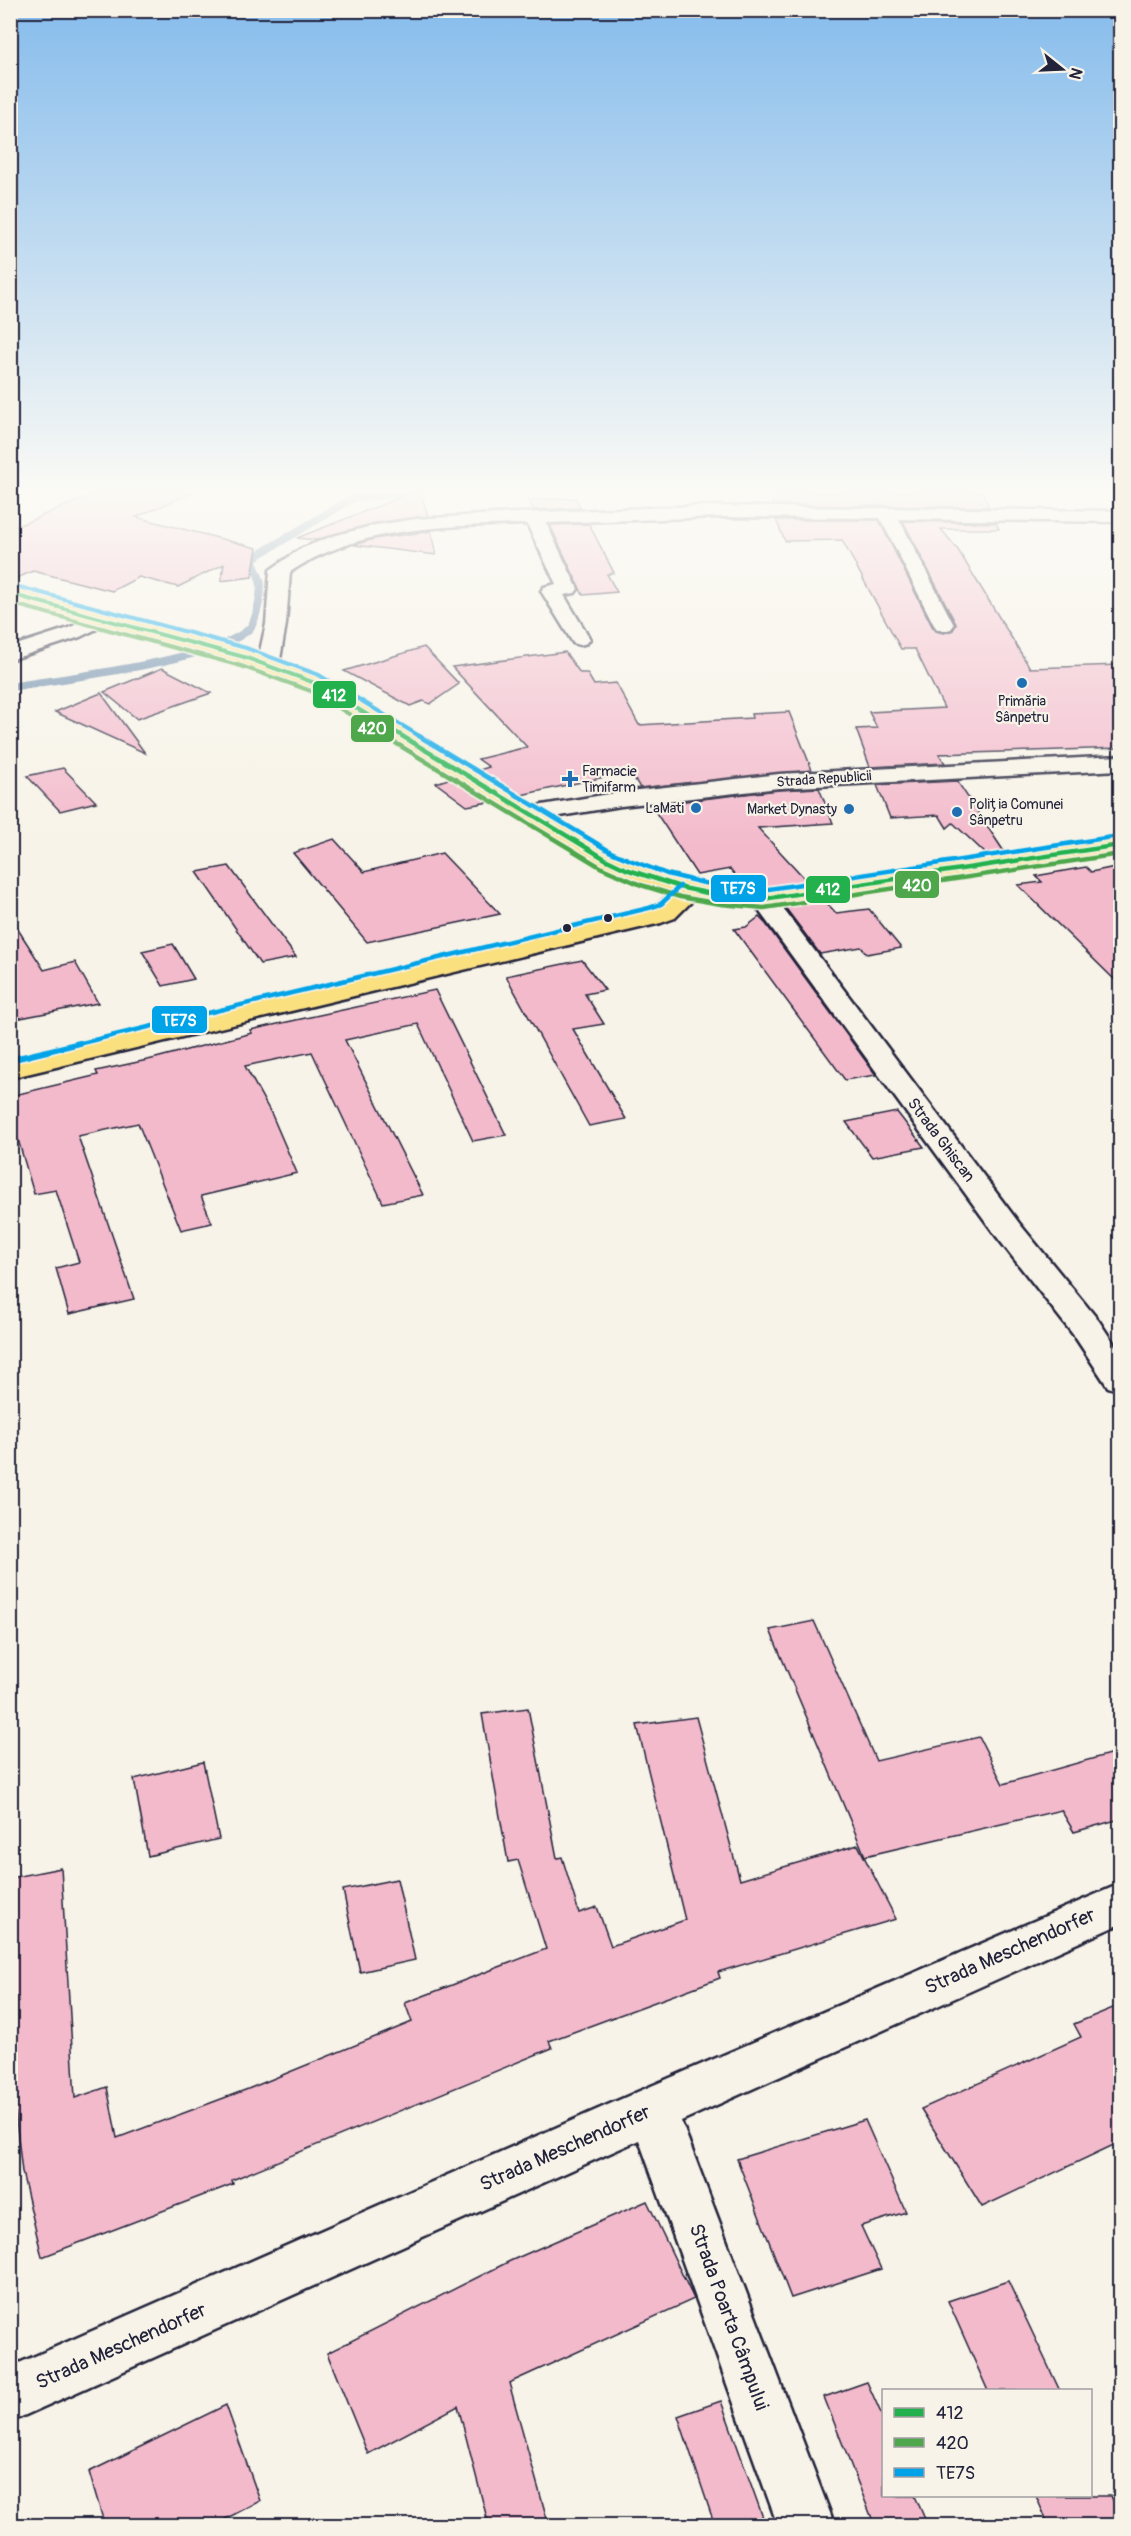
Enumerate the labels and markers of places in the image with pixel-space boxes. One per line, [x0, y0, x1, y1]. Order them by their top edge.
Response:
marker: Primăria Sânpetru [1015, 676, 1029, 690]
place label: Primăria Sânpetru [995, 693, 1049, 726]
place label: Farmacie Timifarm [582, 763, 637, 796]
marker: Farmacie Timifarm [563, 772, 577, 786]
place label: Poliția Comunei Sânpetru [969, 796, 1064, 829]
place label: LaMati [645, 800, 684, 817]
marker: LaMati [689, 801, 703, 815]
place label: Market Dynasty [747, 801, 837, 818]
marker: Market Dynasty [842, 802, 856, 816]
marker: Poliția Comunei Sânpetru [950, 805, 964, 819]
unlabelled marker [602, 912, 614, 924]
unlabelled marker [561, 922, 573, 934]

